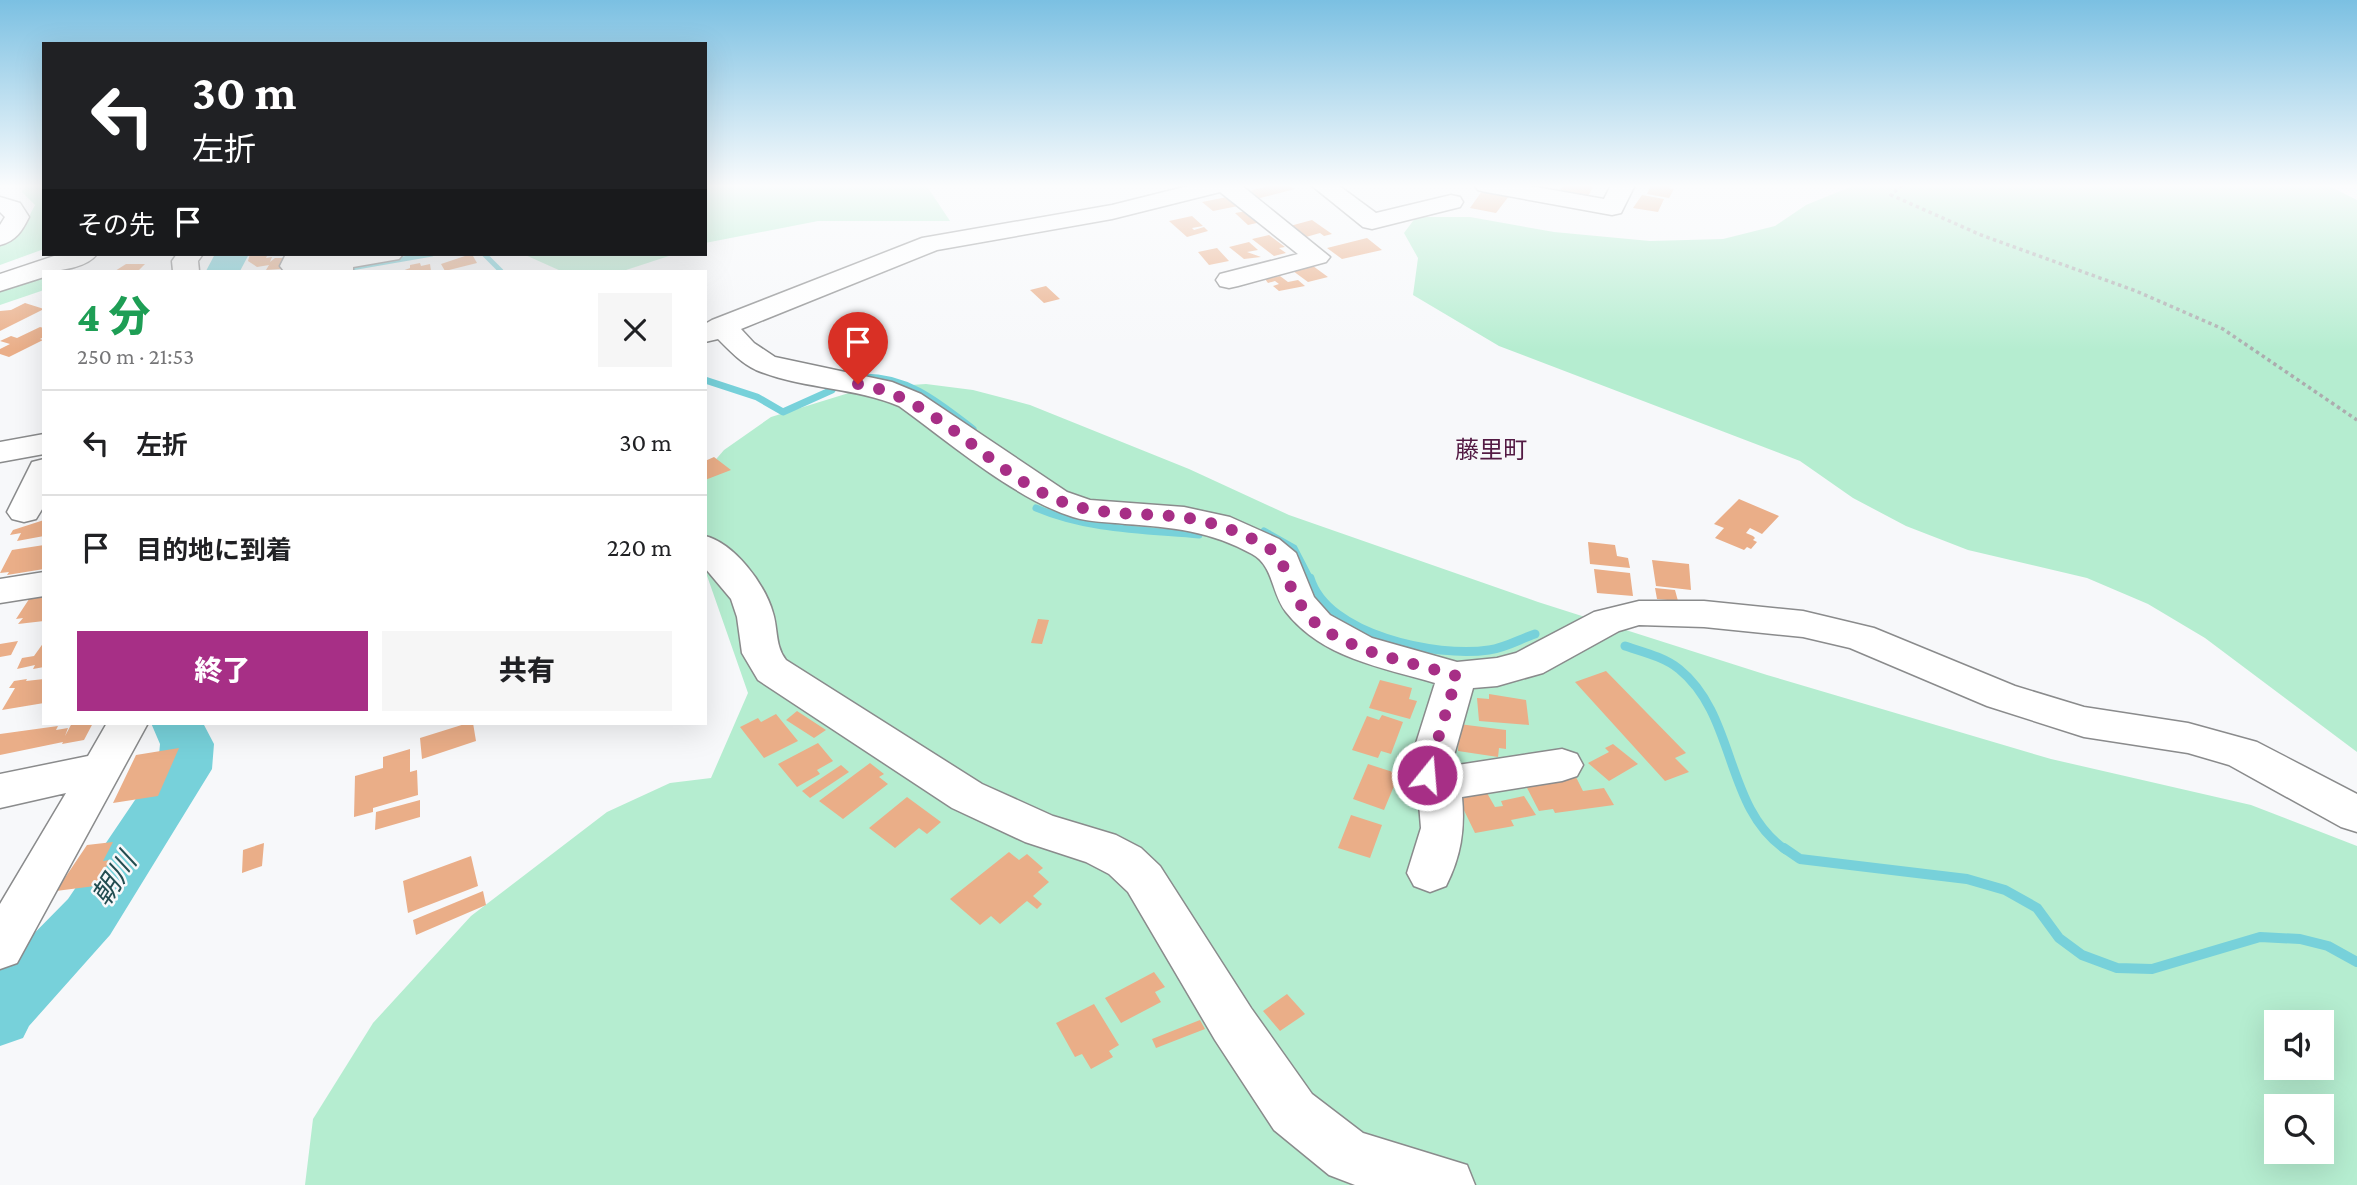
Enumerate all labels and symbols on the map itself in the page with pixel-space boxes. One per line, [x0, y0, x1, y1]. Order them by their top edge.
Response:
pin [828, 312, 888, 384]
district label: 藤里町 [1455, 436, 1527, 463]
position arrow [1390, 738, 1464, 812]
water label: 朝川 [86, 845, 144, 911]

